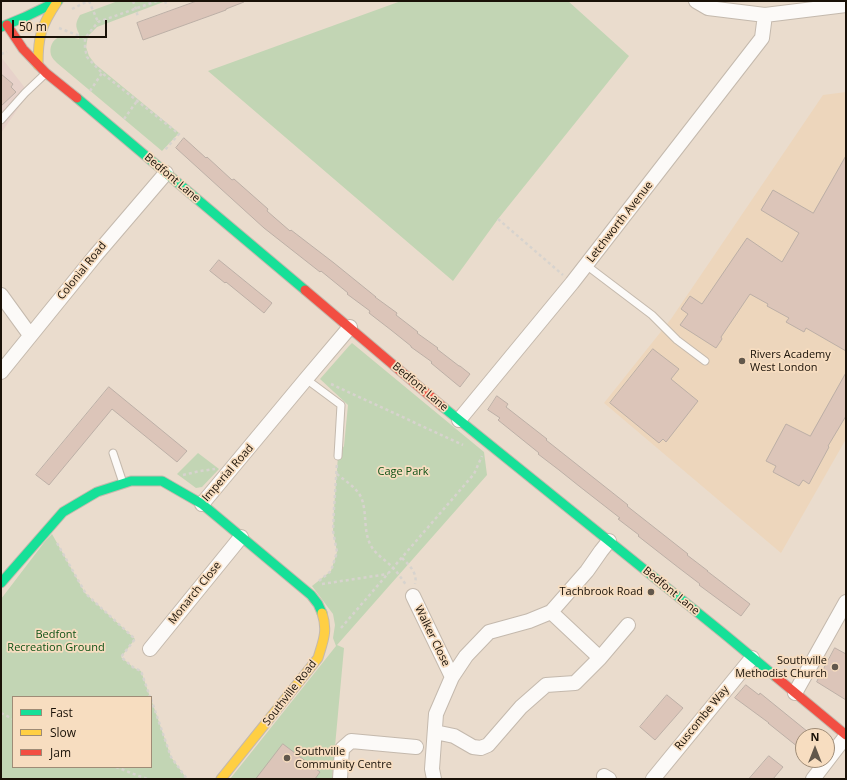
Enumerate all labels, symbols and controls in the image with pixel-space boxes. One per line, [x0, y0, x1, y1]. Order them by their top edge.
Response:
scale bar [14, 12, 109, 38]
text: 50 m [19, 18, 47, 35]
street label: Bedfont Lane [141, 151, 203, 205]
street label: Letchworth Avenue [584, 179, 656, 265]
street label: Colonial Road [55, 239, 109, 303]
place label: Rivers Academy West London [750, 348, 831, 374]
marker: Rivers Academy West London [737, 356, 747, 366]
street label: Bedfont Lane [389, 360, 451, 414]
street label: Imperial Road [200, 442, 256, 504]
park label: Cage Park [377, 465, 429, 479]
street label: Monarch Close [166, 559, 224, 627]
street label: Bedfont Lane [640, 564, 702, 618]
place label: Tachbrook Road [559, 585, 643, 599]
marker: Tachbrook Road [646, 587, 656, 597]
street label: Walker Close [412, 603, 452, 669]
park label: Bedfont Recreation Ground [7, 628, 105, 654]
place label: Southville Methodist Church [735, 654, 827, 680]
street label: Southville Road [260, 658, 320, 728]
marker: Southville Methodist Church [830, 662, 840, 672]
street label: Ruscombe Way [672, 683, 732, 753]
legend [12, 696, 152, 768]
text: Fast [50, 704, 73, 721]
text: Slow [50, 724, 76, 741]
north arrow [795, 728, 835, 768]
text: N [811, 729, 819, 744]
text: Jam [50, 744, 71, 761]
place label: Southville Community Centre [295, 745, 392, 771]
marker: Southville Community Centre [282, 753, 292, 763]

